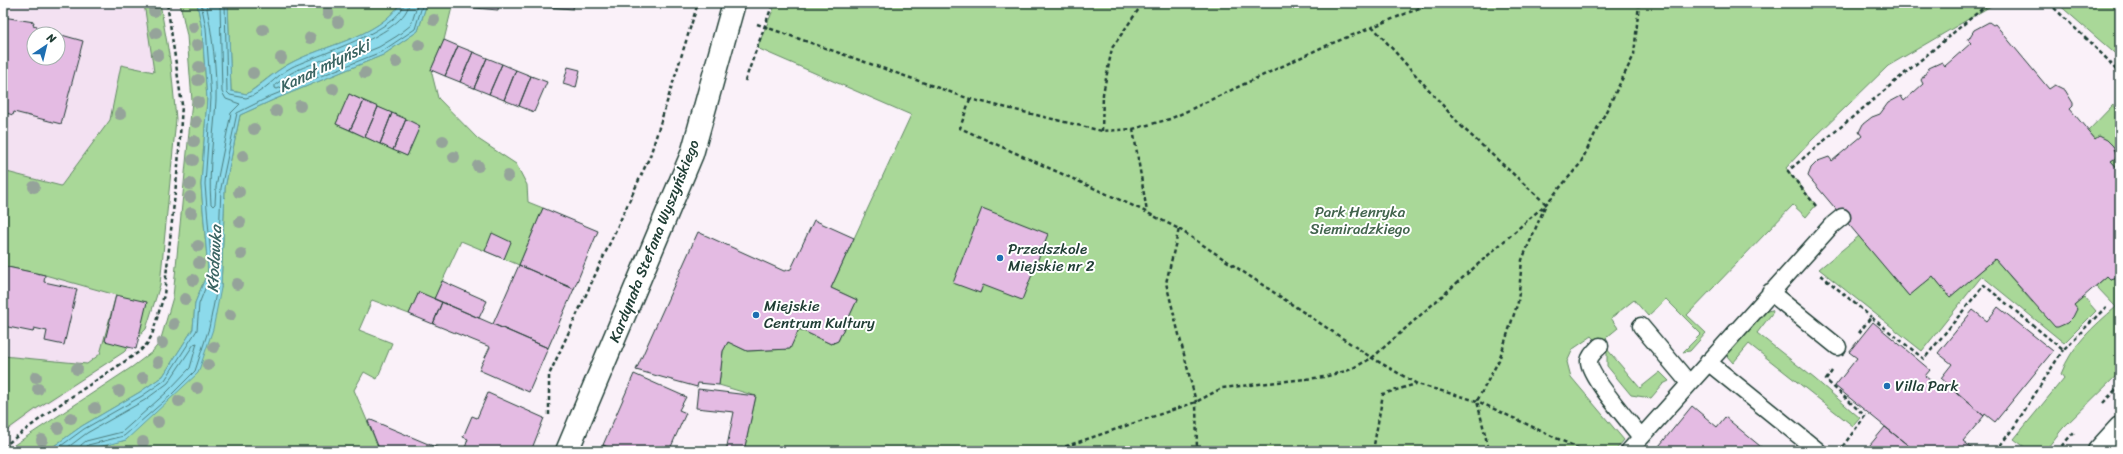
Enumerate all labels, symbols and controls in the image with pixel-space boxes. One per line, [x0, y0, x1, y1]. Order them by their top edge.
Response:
north arrow [26, 26, 66, 66]
text: N [42, 28, 60, 48]
water label: Kanał młyński [273, 30, 378, 101]
street label: Kardynała Stefana Wyszyńskiego [601, 135, 707, 346]
park label: Park Henryka Siemiradzkiego [1310, 199, 1410, 242]
water label: Kłodawka [198, 223, 230, 293]
place label: Przedszkole Miejskie nr 2 [1008, 236, 1095, 279]
marker: Przedszkole Miejskie nr 2 [995, 253, 1005, 263]
place label: Miejskie Centrum Kultury [764, 293, 875, 336]
marker: Miejskie Centrum Kultury [751, 310, 761, 320]
place label: Villa Park [1895, 373, 1960, 399]
marker: Villa Park [1882, 381, 1892, 391]

